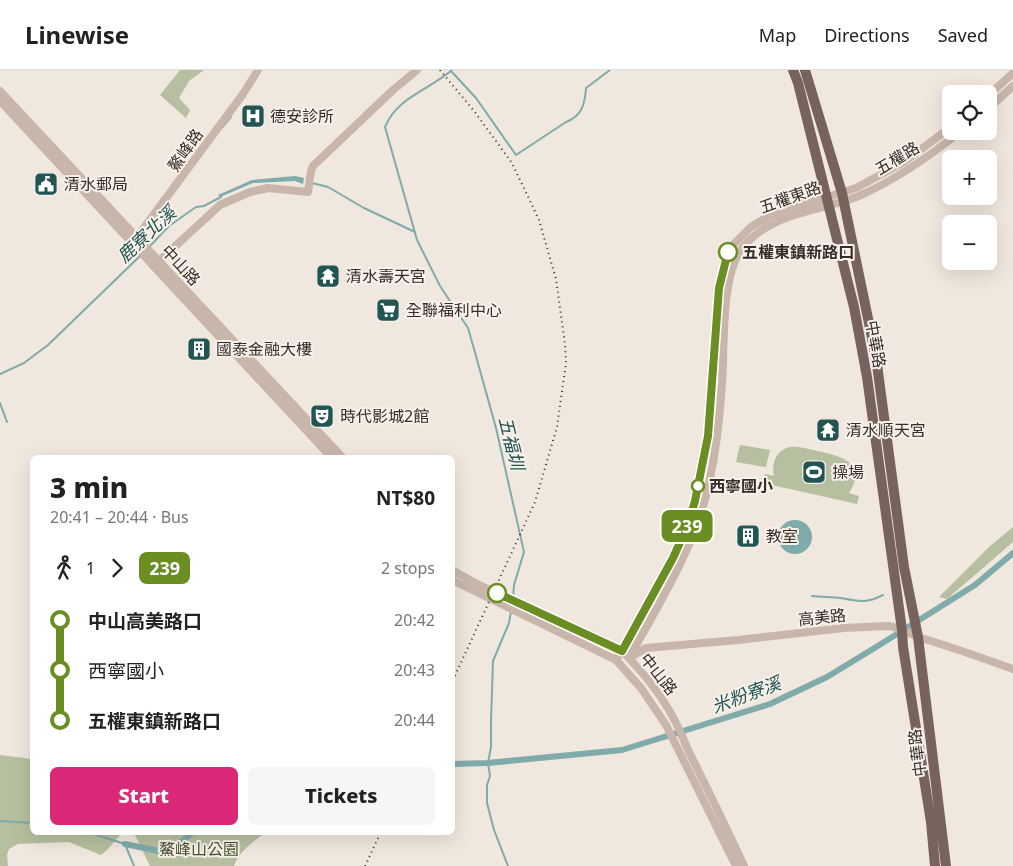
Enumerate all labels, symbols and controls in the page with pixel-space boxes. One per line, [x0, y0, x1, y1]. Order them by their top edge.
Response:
text: Linewise [25, 18, 129, 51]
text: Map [759, 23, 796, 47]
text: Directions [824, 23, 910, 47]
text: Saved [938, 23, 988, 47]
map controls [942, 85, 997, 270]
button: locate [942, 85, 997, 140]
hospital icon: 德安診所 [240, 103, 266, 129]
place label: 德安診所 [270, 105, 334, 127]
street label: 鰲峰路 [162, 124, 208, 176]
street label: 五權路 [871, 136, 923, 180]
button: + [942, 150, 997, 205]
public building icon: 清水郵局 [33, 171, 59, 197]
place label: 清水郵局 [64, 173, 128, 195]
street label: 五權東路 [756, 176, 824, 218]
water label: 鹿寮北溪 [111, 199, 183, 267]
button: − [942, 215, 997, 270]
street label: 中山路 [157, 240, 205, 290]
place label: 五權東鎮新路口 [742, 241, 854, 263]
marker: 五權東鎮新路口 [718, 242, 738, 262]
temple icon: 清水壽天宮 [315, 263, 341, 289]
place label: 清水壽天宮 [346, 265, 426, 287]
supermarket icon: 全聯福利中心 [375, 297, 401, 323]
place label: 全聯福利中心 [406, 299, 502, 321]
street label: 中華路 [861, 318, 891, 370]
building icon: 國泰金融大樓 [186, 336, 212, 362]
place label: 國泰金融大樓 [216, 338, 312, 360]
theatre icon: 時代影城2館 [309, 403, 335, 429]
place label: 時代影城2館 [340, 405, 429, 427]
water label: 五福圳 [494, 414, 531, 475]
temple icon: 清水順天宮 [815, 417, 841, 443]
place label: 清水順天宮 [846, 419, 926, 441]
sports icon: 操場 [801, 459, 827, 485]
place label: 操場 [832, 461, 864, 483]
text: 3 min [50, 468, 128, 506]
place label: 西寧國小 [709, 475, 773, 497]
marker: 西寧國小 [691, 479, 705, 493]
text: NT$80 [376, 485, 435, 511]
text: 20:41 – 20:44 · Bus [50, 506, 189, 528]
line badge: 239 [658, 510, 716, 542]
text: 239 [672, 514, 702, 538]
building icon: 教室 [735, 523, 761, 549]
place label: 教室 [766, 525, 798, 547]
icon: walk [50, 554, 78, 582]
icon: forward [103, 554, 131, 582]
text: 239 [149, 556, 180, 580]
text: 1 [86, 557, 95, 579]
text: 2 stops [381, 557, 435, 579]
unlabelled marker [487, 583, 507, 603]
street label: 高美路 [797, 604, 847, 630]
text: 中山高美路口 [88, 608, 202, 634]
text: 20:42 [394, 609, 435, 631]
street label: 中山路 [635, 648, 683, 700]
text: 西寧國小 [88, 658, 164, 684]
text: 20:43 [394, 659, 435, 681]
water label: 米粉寮溪 [708, 669, 787, 718]
text: 五權東鎮新路口 [88, 708, 221, 734]
text: 20:44 [394, 709, 435, 731]
street label: 中華路 [903, 728, 931, 778]
button: Start [50, 767, 238, 825]
button: Tickets [248, 767, 435, 825]
park label: 鰲峰山公園 [159, 838, 239, 860]

